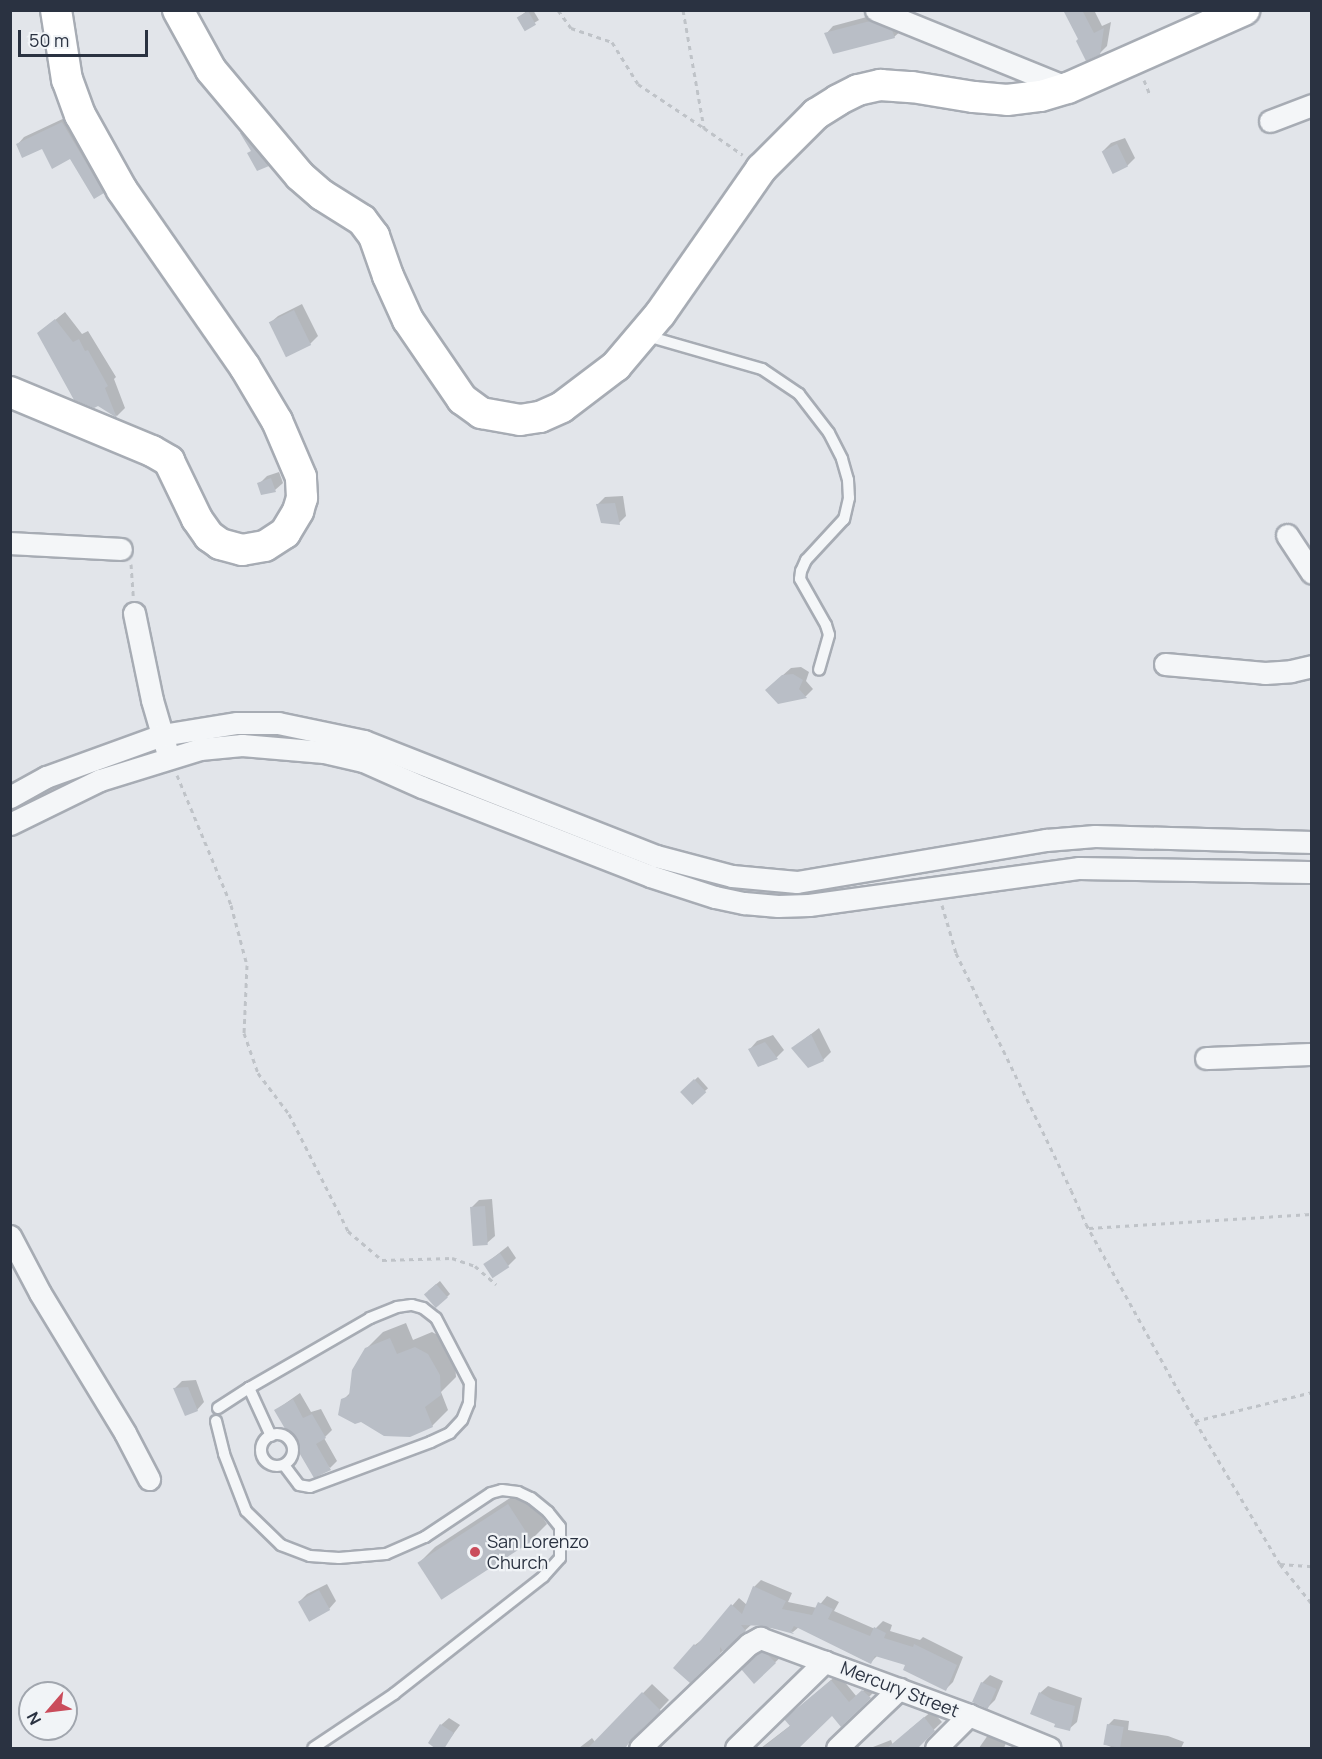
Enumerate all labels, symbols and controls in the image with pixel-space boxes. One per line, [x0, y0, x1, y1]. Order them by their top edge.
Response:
scale bar [21, 18, 152, 56]
text: 50 m [29, 28, 69, 52]
place label: San Lorenzo Church [487, 1531, 589, 1574]
marker: San Lorenzo Church [468, 1545, 482, 1559]
street label: Mercury Street [838, 1657, 962, 1721]
north arrow [18, 1681, 78, 1741]
text: N [21, 1708, 46, 1729]

